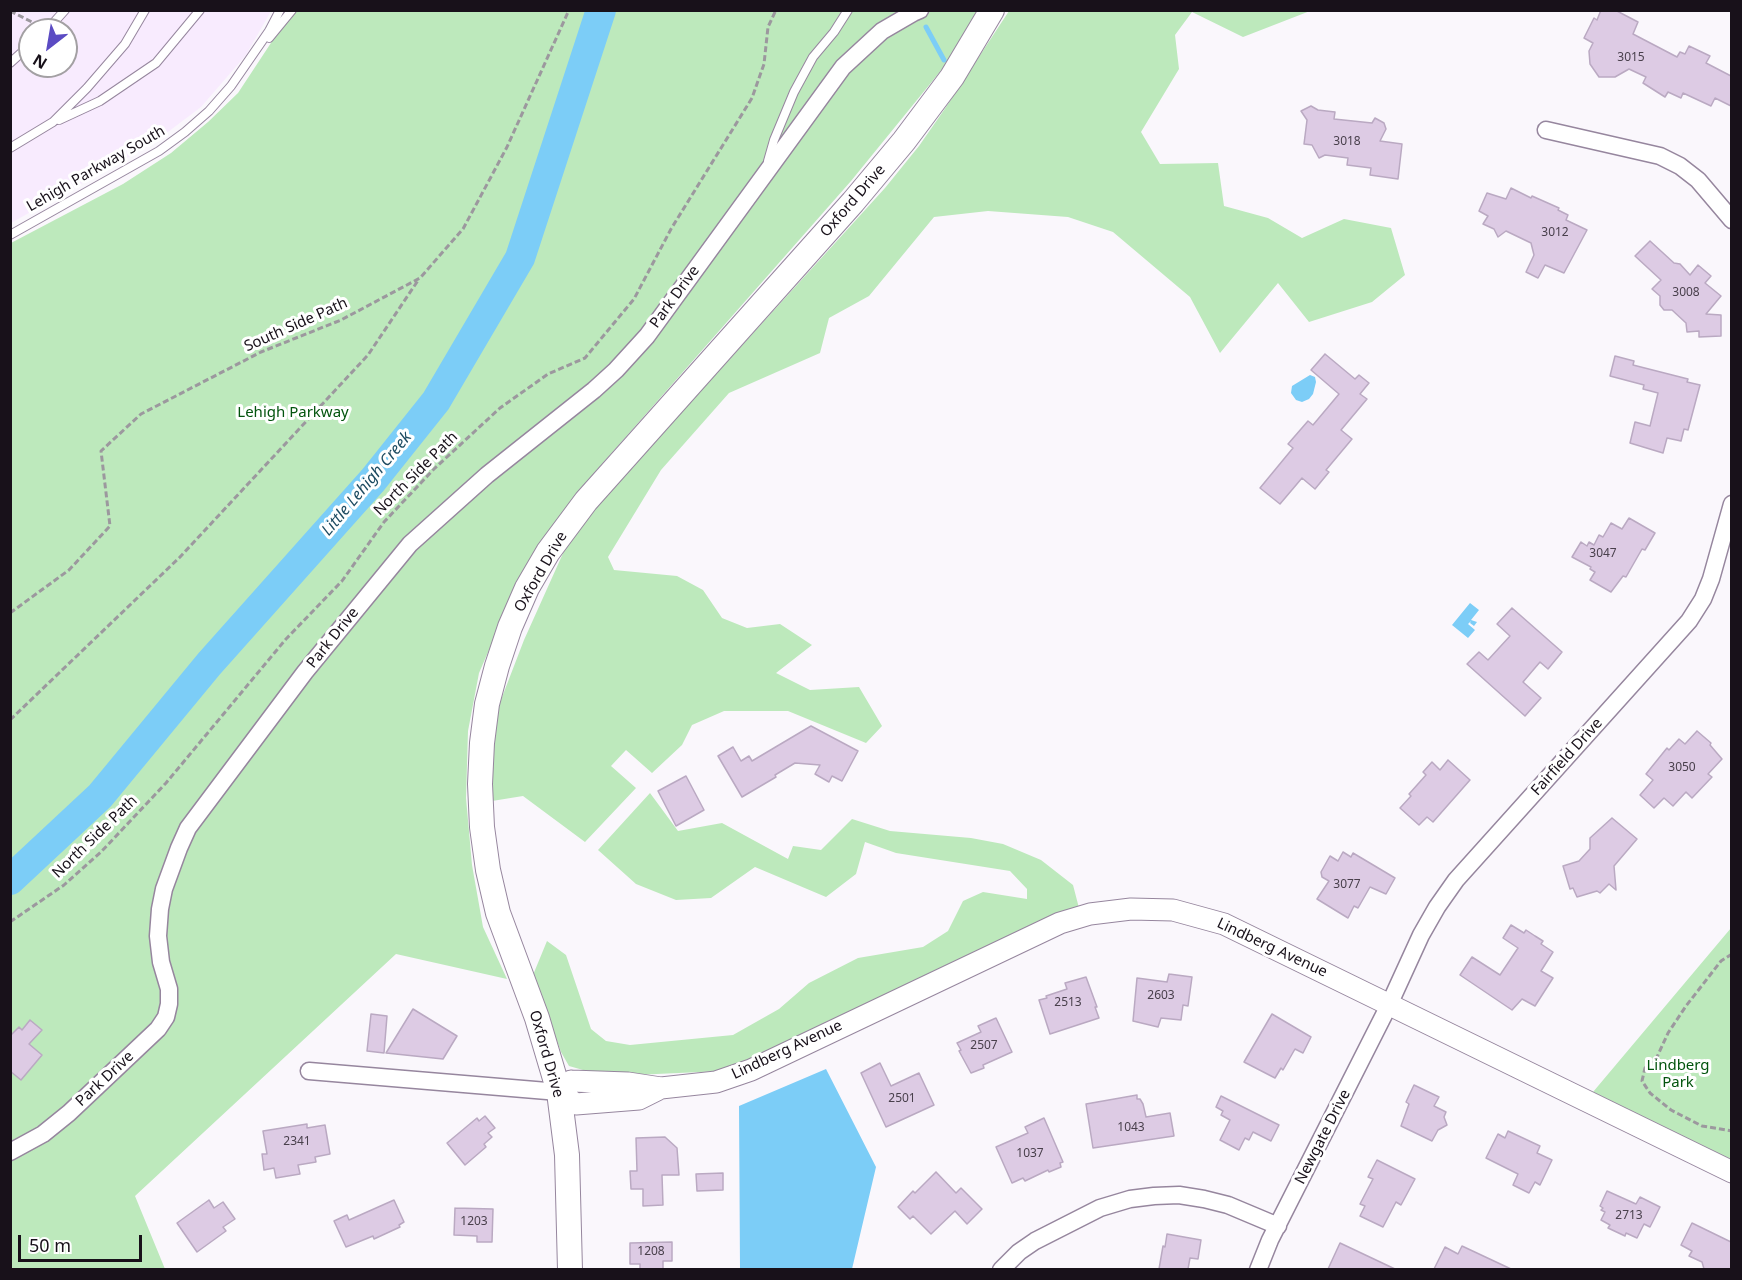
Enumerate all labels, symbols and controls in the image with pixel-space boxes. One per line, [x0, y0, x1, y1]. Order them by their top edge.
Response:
north arrow [18, 18, 78, 78]
text: N [29, 49, 51, 74]
house number: 3015 [1617, 51, 1645, 65]
street label: Lehigh Parkway South [24, 122, 168, 216]
house number: 3018 [1333, 135, 1361, 149]
street label: Oxford Drive [817, 161, 889, 241]
house number: 3012 [1541, 226, 1569, 240]
street label: Park Drive [646, 262, 704, 332]
house number: 3008 [1672, 286, 1700, 300]
street label: South Side Path [242, 294, 350, 356]
park label: Lehigh Parkway [237, 404, 349, 422]
water label: Little Lehigh Creek [318, 428, 416, 540]
street label: North Side Path [370, 428, 462, 520]
street label: Oxford Drive [511, 529, 571, 615]
house number: 3047 [1589, 547, 1617, 561]
street label: Park Drive [303, 604, 363, 672]
street label: Fairfield Drive [1528, 715, 1606, 799]
house number: 3050 [1668, 761, 1696, 775]
street label: North Side Path [49, 792, 141, 882]
house number: 3077 [1333, 878, 1361, 892]
street label: Lindberg Avenue [1214, 915, 1330, 981]
house number: 2603 [1147, 989, 1175, 1003]
house number: 2513 [1054, 996, 1082, 1010]
street label: Oxford Drive [525, 1008, 567, 1100]
street label: Lindberg Avenue [729, 1017, 845, 1083]
house number: 2507 [970, 1039, 998, 1053]
street label: Park Drive [72, 1048, 138, 1110]
park label: Lindberg Park [1646, 1057, 1710, 1092]
street label: Newgate Drive [1291, 1087, 1355, 1187]
house number: 2501 [888, 1092, 916, 1106]
house number: 1043 [1117, 1121, 1145, 1135]
house number: 2341 [283, 1135, 311, 1149]
house number: 1037 [1016, 1147, 1044, 1161]
house number: 2713 [1615, 1209, 1643, 1223]
house number: 1203 [460, 1215, 488, 1229]
scale bar [21, 1223, 146, 1261]
text: 50 m [29, 1233, 71, 1257]
house number: 1208 [637, 1245, 665, 1259]

